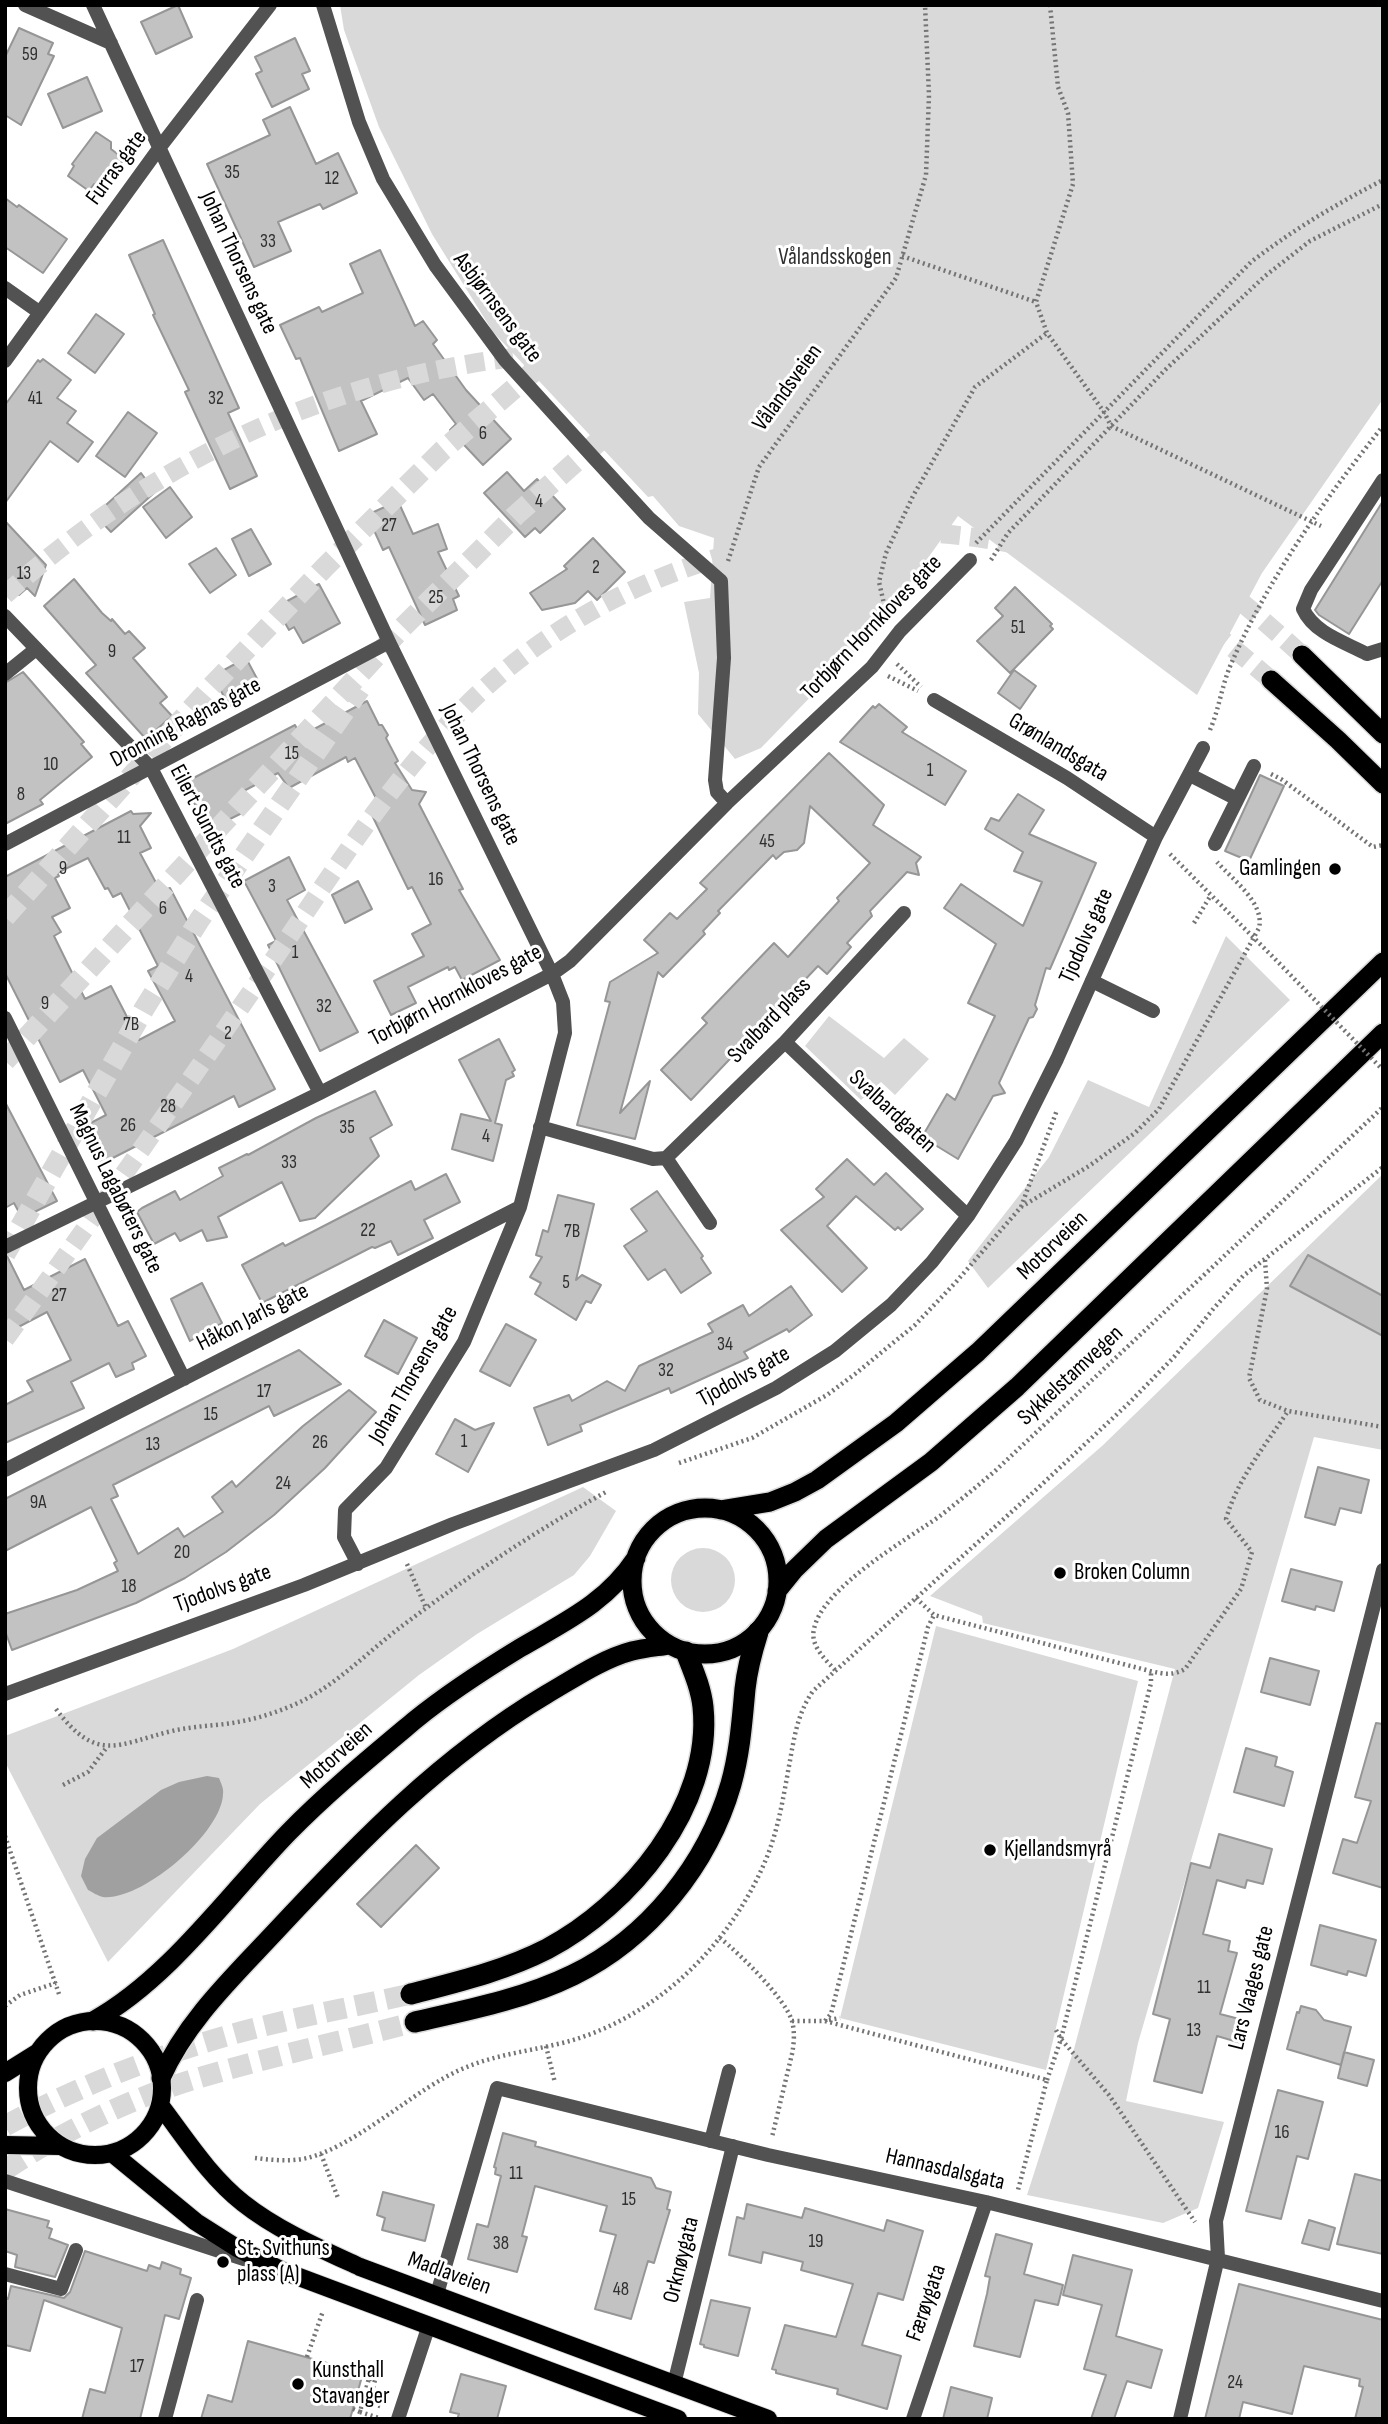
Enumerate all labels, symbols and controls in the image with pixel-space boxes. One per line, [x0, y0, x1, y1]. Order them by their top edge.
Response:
house number: 59 [22, 44, 38, 66]
street label: Furras gate [81, 125, 153, 211]
house number: 35 [224, 162, 240, 184]
house number: 12 [325, 168, 339, 190]
street label: Johan Thorsens gate [193, 187, 283, 339]
house number: 33 [260, 231, 276, 253]
park label: Vålandsskogen [778, 244, 892, 272]
street label: Asbjørnsens gate [447, 247, 547, 369]
street label: Vålandsveien [747, 339, 829, 437]
house number: 41 [28, 388, 42, 410]
house number: 32 [208, 388, 224, 410]
house number: 6 [479, 423, 487, 445]
house number: 4 [535, 491, 543, 513]
house number: 27 [381, 515, 397, 537]
street label: Torbjørn Hornkloves gate [796, 550, 948, 706]
house number: 2 [592, 557, 600, 579]
house number: 13 [17, 563, 31, 585]
house number: 25 [428, 587, 444, 609]
house number: 51 [1011, 617, 1025, 639]
house number: 9 [108, 641, 116, 663]
street label: Dronning Ragnas gate [106, 672, 266, 774]
street label: Johan Thorsens gate [434, 700, 526, 850]
street label: Grønlandsgata [1003, 708, 1113, 788]
house number: 15 [285, 743, 299, 765]
house number: 10 [43, 754, 59, 776]
street label: Eilert Sundts gate [163, 760, 251, 894]
house number: 1 [927, 760, 933, 782]
house number: 8 [17, 784, 25, 806]
house number: 11 [117, 827, 131, 849]
house number: 45 [759, 831, 775, 853]
place label: Gamlingen [1239, 855, 1321, 883]
house number: 9 [59, 858, 67, 880]
marker: Gamlingen [1327, 861, 1343, 877]
house number: 16 [429, 869, 443, 891]
house number: 3 [268, 876, 276, 898]
street label: Tjodolvs gate [1054, 884, 1120, 988]
house number: 6 [159, 898, 167, 920]
street label: Torbjørn Hornkloves gate [365, 939, 547, 1053]
house number: 1 [292, 942, 298, 964]
house number: 4 [185, 966, 193, 988]
street label: Svalbard plass [722, 972, 818, 1070]
house number: 9 [41, 993, 49, 1015]
house number: 32 [316, 996, 332, 1018]
house number: 7B [123, 1014, 139, 1036]
house number: 2 [224, 1023, 232, 1045]
street label: Svalbardgaten [843, 1065, 941, 1159]
house number: 28 [160, 1096, 176, 1118]
street label: Magnus Lagabøters gate [62, 1100, 168, 1278]
house number: 26 [120, 1115, 136, 1137]
house number: 35 [339, 1117, 355, 1139]
house number: 4 [482, 1126, 490, 1148]
house number: 33 [281, 1152, 297, 1174]
street label: Motorveien [1012, 1206, 1094, 1286]
house number: 22 [360, 1220, 376, 1242]
house number: 7B [564, 1221, 580, 1243]
house number: 5 [562, 1272, 570, 1294]
street label: Håkon Jarls gate [192, 1278, 314, 1358]
house number: 27 [51, 1285, 67, 1307]
street label: Johan Thorsens gate [363, 1301, 465, 1449]
street label: Sykkelstamvegen [1013, 1320, 1129, 1432]
house number: 34 [717, 1334, 733, 1356]
street label: Tjodolvs gate [693, 1340, 795, 1414]
house number: 32 [658, 1360, 674, 1382]
house number: 17 [257, 1381, 271, 1403]
house number: 15 [204, 1404, 218, 1426]
house number: 1 [461, 1431, 467, 1453]
house number: 26 [312, 1432, 328, 1454]
house number: 13 [146, 1434, 160, 1456]
house number: 24 [275, 1473, 291, 1495]
house number: 9A [30, 1492, 46, 1514]
house number: 20 [174, 1542, 190, 1564]
street label: Tjodolvs gate [171, 1559, 275, 1619]
place label: Broken Column [1074, 1559, 1190, 1587]
marker: Broken Column [1052, 1565, 1068, 1581]
house number: 18 [122, 1576, 136, 1598]
street label: Motorveien [295, 1716, 379, 1796]
place label: Kjellandsmyrå [1004, 1836, 1112, 1864]
marker: Kjellandsmyrå [982, 1842, 998, 1858]
street label: Lars Vaages gate [1223, 1923, 1281, 2053]
house number: 11 [1197, 1977, 1211, 1999]
house number: 13 [1187, 2020, 1201, 2042]
house number: 16 [1275, 2122, 1289, 2144]
street label: Hannasdalsgata [883, 2143, 1007, 2197]
house number: 11 [509, 2163, 523, 2185]
house number: 15 [622, 2189, 636, 2211]
street label: Orknøygata [658, 2214, 706, 2306]
house number: 19 [808, 2231, 824, 2253]
house number: 38 [493, 2233, 509, 2255]
place label: St. Svithuns plass (A) [237, 2235, 330, 2289]
street label: Madlaveien [404, 2246, 494, 2302]
marker: St. Svithuns plass (A) [215, 2254, 231, 2270]
street label: Færøygata [901, 2261, 953, 2345]
house number: 48 [613, 2279, 629, 2301]
house number: 17 [130, 2356, 144, 2378]
place label: Kunsthall Stavanger [312, 2357, 390, 2411]
house number: 24 [1227, 2372, 1243, 2394]
marker: Kunsthall Stavanger [290, 2376, 306, 2392]

